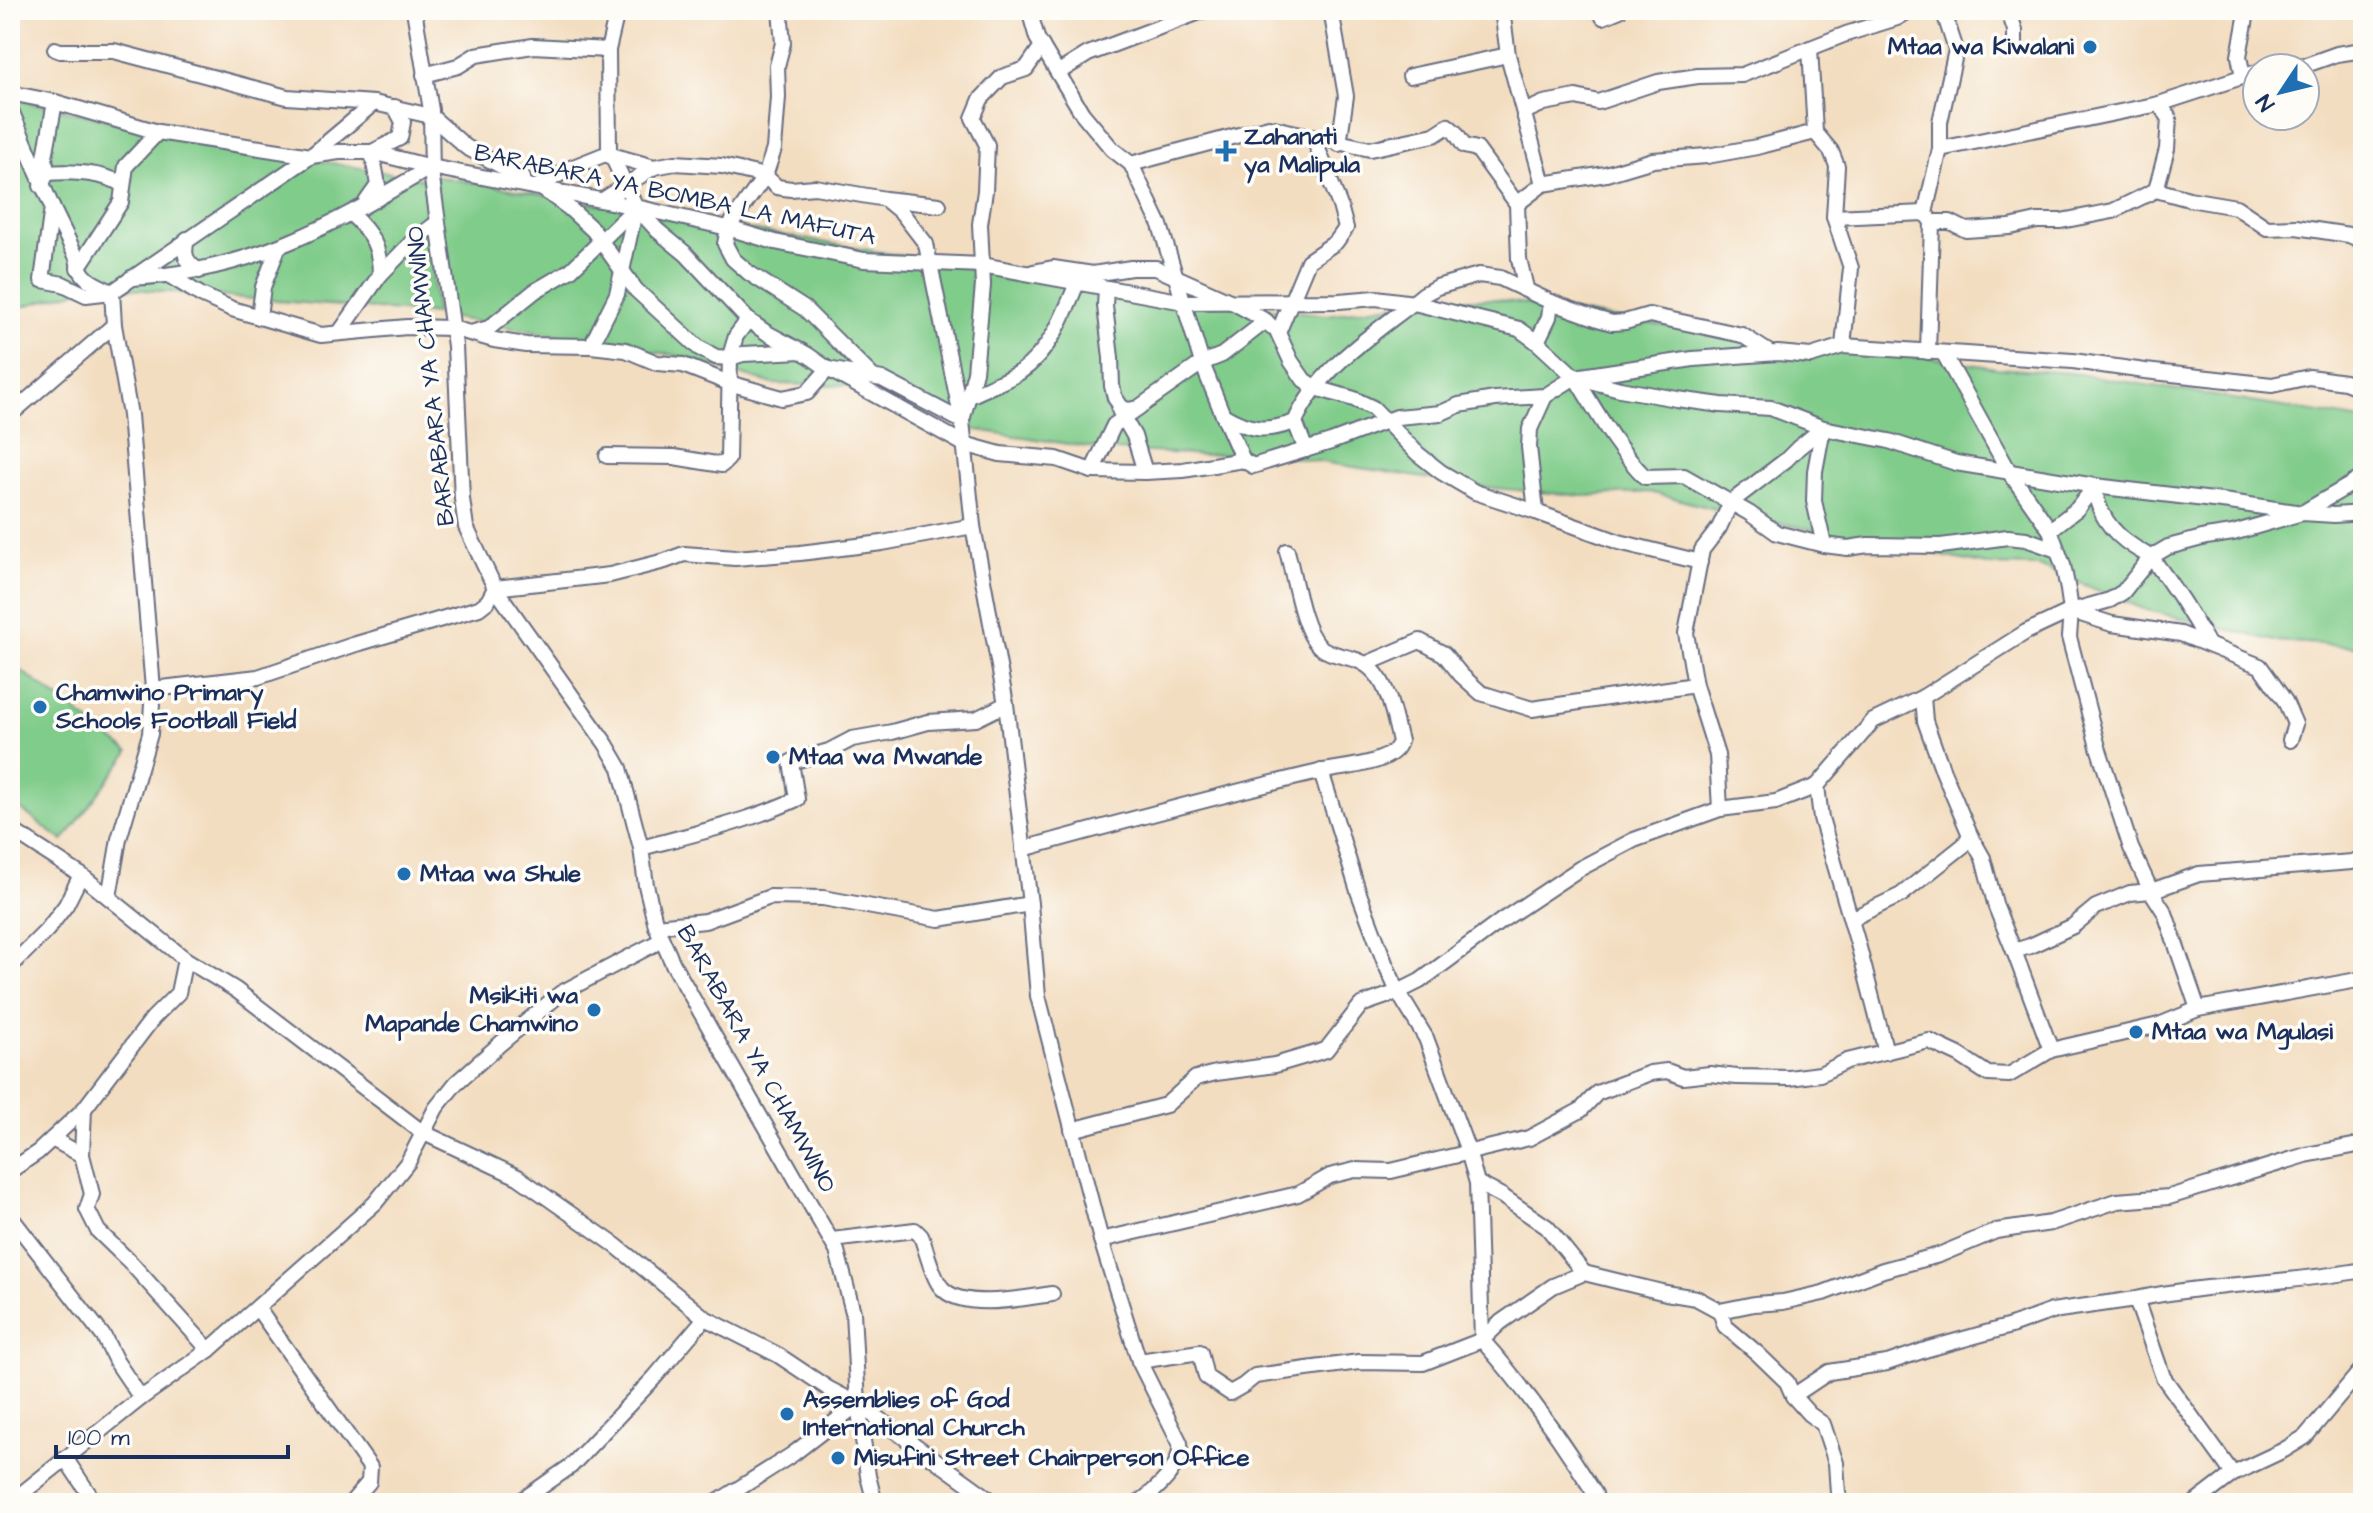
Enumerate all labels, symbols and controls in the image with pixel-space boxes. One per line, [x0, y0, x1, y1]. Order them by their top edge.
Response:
place label: Mtaa wa Kiwalani [1888, 30, 2074, 64]
marker: Mtaa wa Kiwalani [2081, 38, 2099, 56]
north arrow [2241, 52, 2321, 132]
text: N [2249, 88, 2282, 117]
place label: Zahanati ya Malipula [1244, 120, 1361, 184]
street label: BARABARA YA BOMBA LA MAFUTA [471, 136, 879, 254]
marker: Zahanati ya Malipula [1215, 140, 1237, 162]
street label: BARABARA YA CHAMWINO [398, 224, 464, 528]
place label: Chamwino Primary Schools Football Field [55, 676, 297, 738]
marker: Chamwino Primary Schools Football Field [31, 698, 49, 716]
place label: Mtaa wa Mwande [789, 740, 983, 774]
marker: Mtaa wa Mwande [764, 748, 782, 766]
place label: Mtaa wa Shule [420, 857, 581, 891]
marker: Mtaa wa Shule [395, 865, 413, 883]
street label: BARABARA YA CHAMWINO [668, 919, 844, 1199]
place label: Msikiti wa Mapande Chamwino [365, 979, 579, 1041]
marker: Msikiti wa Mapande Chamwino [585, 1001, 603, 1019]
place label: Mtaa wa Mgulasi [2152, 1015, 2333, 1050]
marker: Mtaa wa Mgulasi [2127, 1023, 2145, 1041]
place label: Assemblies of God International Church [803, 1383, 1026, 1445]
marker: Assemblies of God International Church [778, 1405, 796, 1423]
scale bar [56, 1409, 288, 1459]
text: 100 m [68, 1421, 130, 1455]
place label: Misufini Street Chairperson Office [854, 1441, 1250, 1475]
marker: Misufini Street Chairperson Office [829, 1449, 847, 1467]

